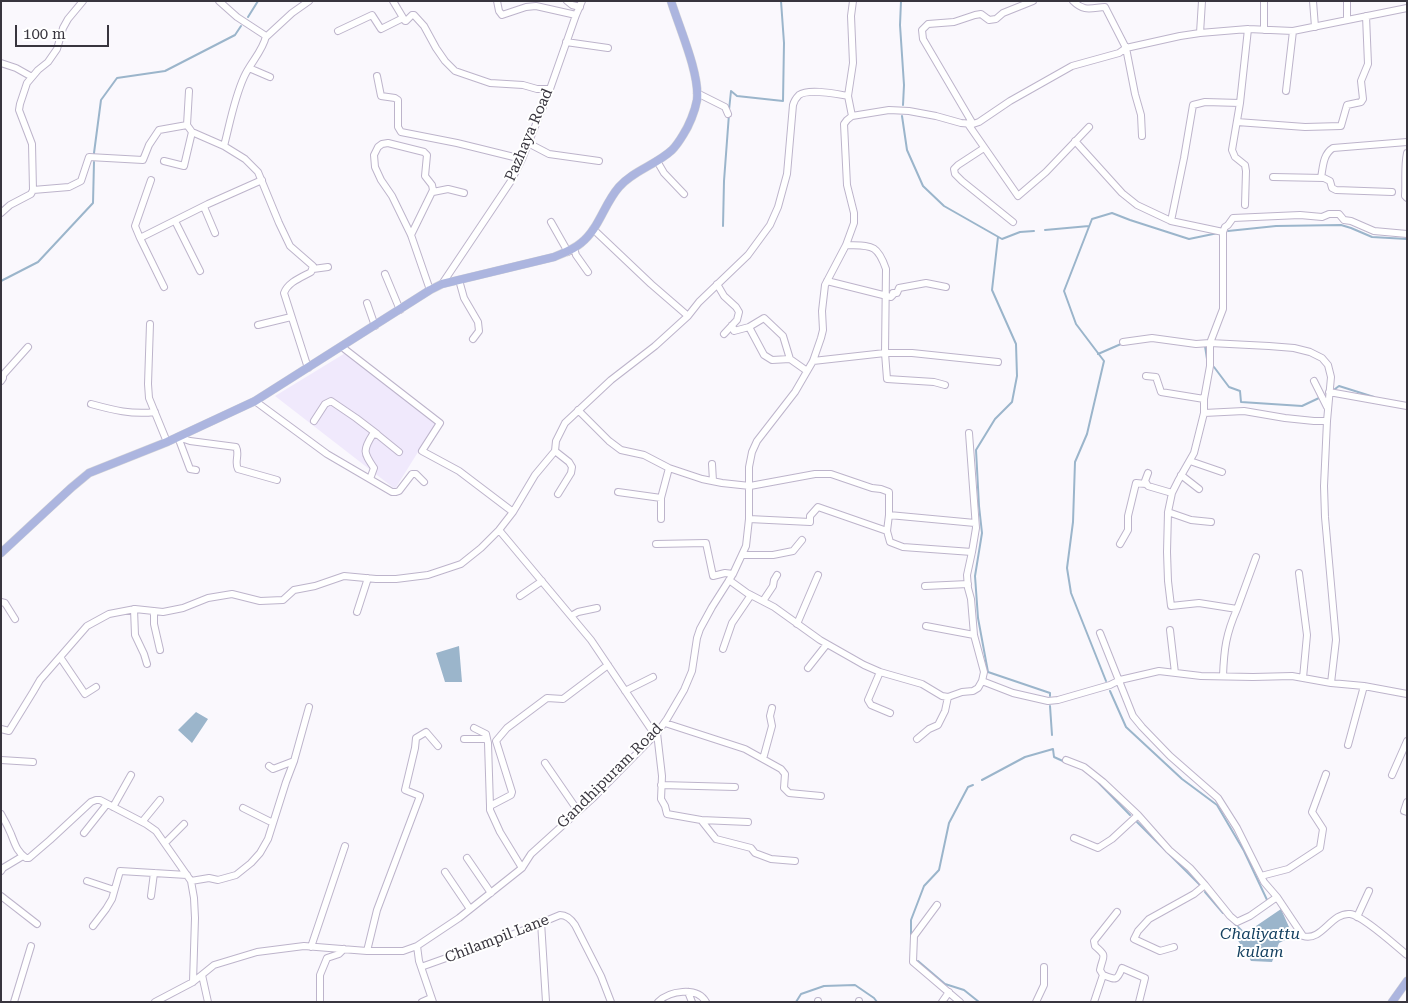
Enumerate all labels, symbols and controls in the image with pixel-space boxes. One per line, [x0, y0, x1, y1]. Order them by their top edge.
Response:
scale bar [18, 15, 111, 47]
text: 100 m [23, 25, 66, 43]
street label: Pazhaya Road [501, 86, 557, 184]
street label: Gandhipuram Road [554, 720, 666, 832]
street label: Chilampil Lane [442, 911, 552, 967]
water label: Chaliyattu kulam [1220, 924, 1300, 962]

